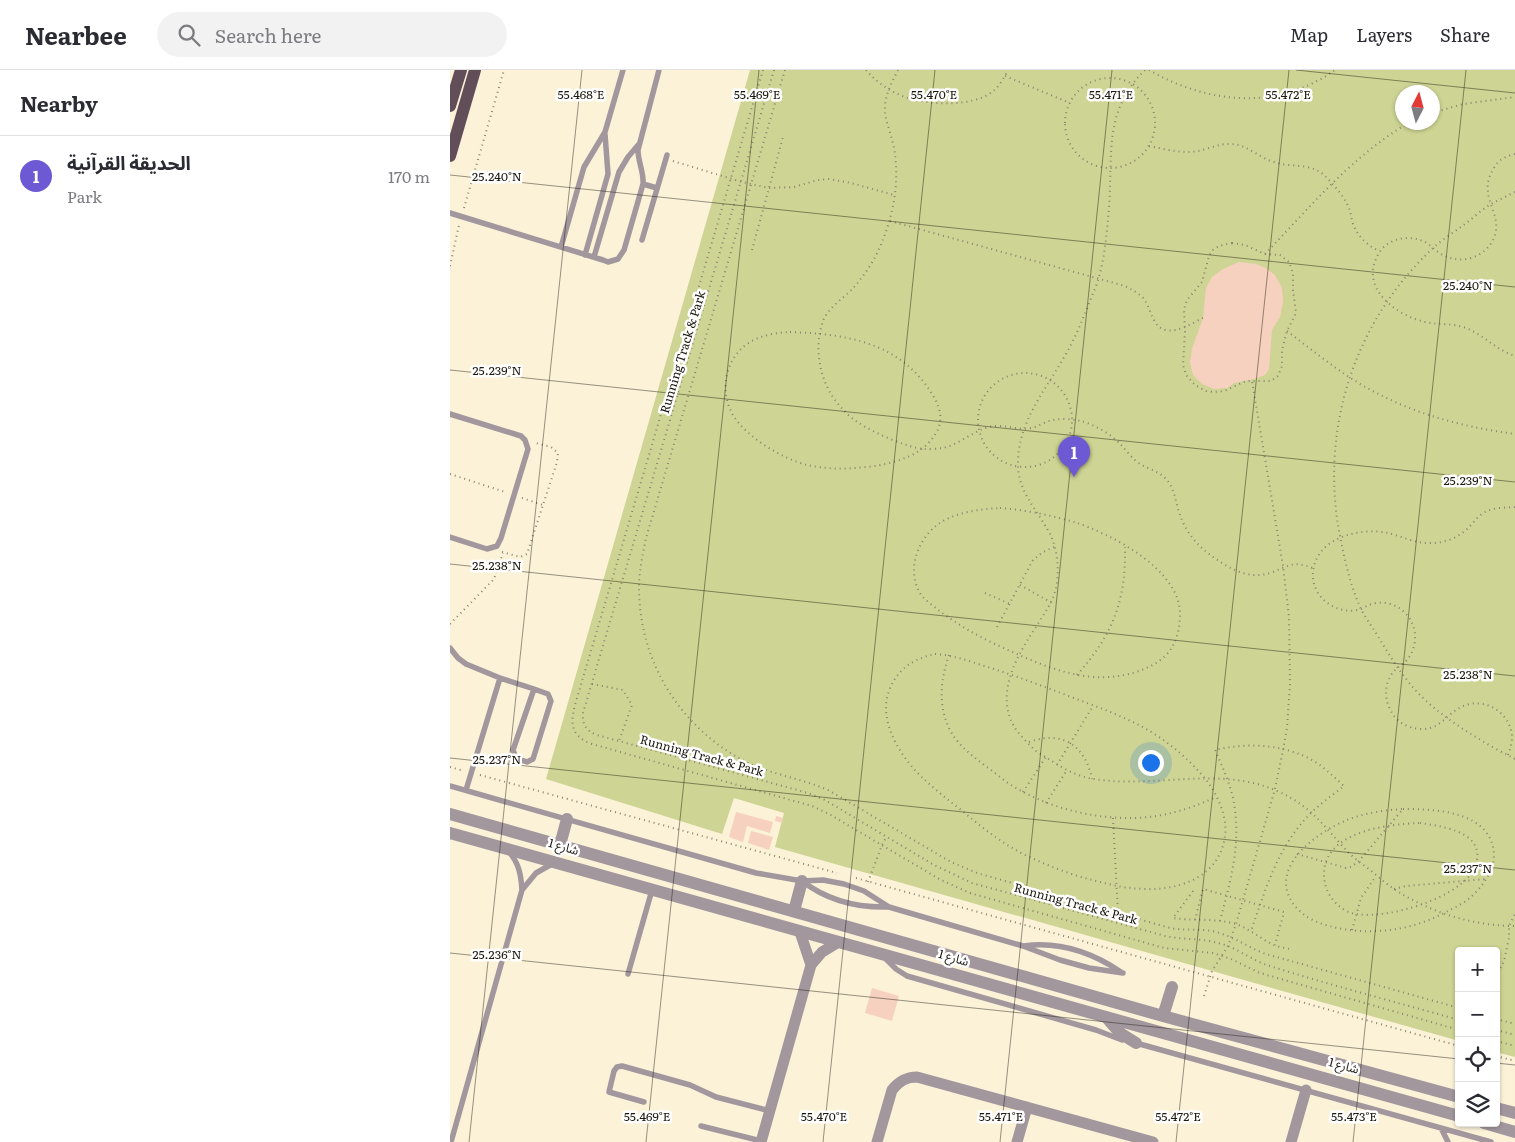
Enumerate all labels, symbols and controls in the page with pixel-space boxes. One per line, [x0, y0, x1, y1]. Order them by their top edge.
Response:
search box [157, 12, 507, 57]
text: Nearbee [25, 17, 127, 52]
icon: search [175, 21, 203, 49]
text: Search here [215, 21, 321, 49]
text: Map [1290, 21, 1328, 48]
text: Layers [1356, 21, 1412, 48]
text: Share [1440, 21, 1490, 48]
text: 55.468°E [558, 85, 605, 103]
text: 55.469°E [734, 85, 781, 103]
text: 55.470°E [911, 85, 958, 103]
text: 55.471°E [1089, 85, 1134, 103]
text: 55.472°E [1265, 85, 1311, 103]
north arrow [1395, 85, 1440, 130]
text: Nearby [20, 87, 98, 118]
text: الحديقة القرآنية [67, 148, 191, 176]
text: 1 [33, 164, 39, 188]
text: 170 m [388, 164, 430, 188]
text: 25.240°N [472, 167, 522, 185]
text: Park [67, 184, 102, 208]
text: 25.240°N [1443, 276, 1493, 294]
street label: Running Track & Park [655, 288, 709, 415]
text: 25.239°N [472, 361, 522, 379]
pin: 1 [1058, 436, 1090, 477]
text: 25.239°N [1443, 471, 1493, 489]
text: 25.238°N [472, 556, 522, 574]
text: 25.238°N [1443, 665, 1493, 683]
street label: Running Track & Park [638, 730, 766, 780]
text: 25.237°N [473, 750, 521, 768]
your location [1138, 750, 1164, 776]
street label: شارع 1 [546, 833, 581, 860]
text: 25.237°N [1444, 859, 1492, 877]
street label: Running Track & Park [1012, 878, 1140, 928]
street label: شارع 1 [936, 944, 971, 971]
text: 25.236°N [472, 945, 522, 963]
map controls [1455, 947, 1500, 1127]
button: + [1455, 947, 1500, 992]
button: − [1455, 992, 1500, 1037]
button: locate [1455, 1037, 1500, 1082]
street label: شارع 1 [1327, 1052, 1361, 1079]
button: layers [1455, 1082, 1500, 1127]
text: 55.469°E [624, 1107, 671, 1125]
text: 55.470°E [801, 1107, 848, 1125]
text: 55.471°E [979, 1107, 1024, 1125]
text: 55.472°E [1155, 1107, 1201, 1125]
text: 55.473°E [1331, 1107, 1377, 1125]

